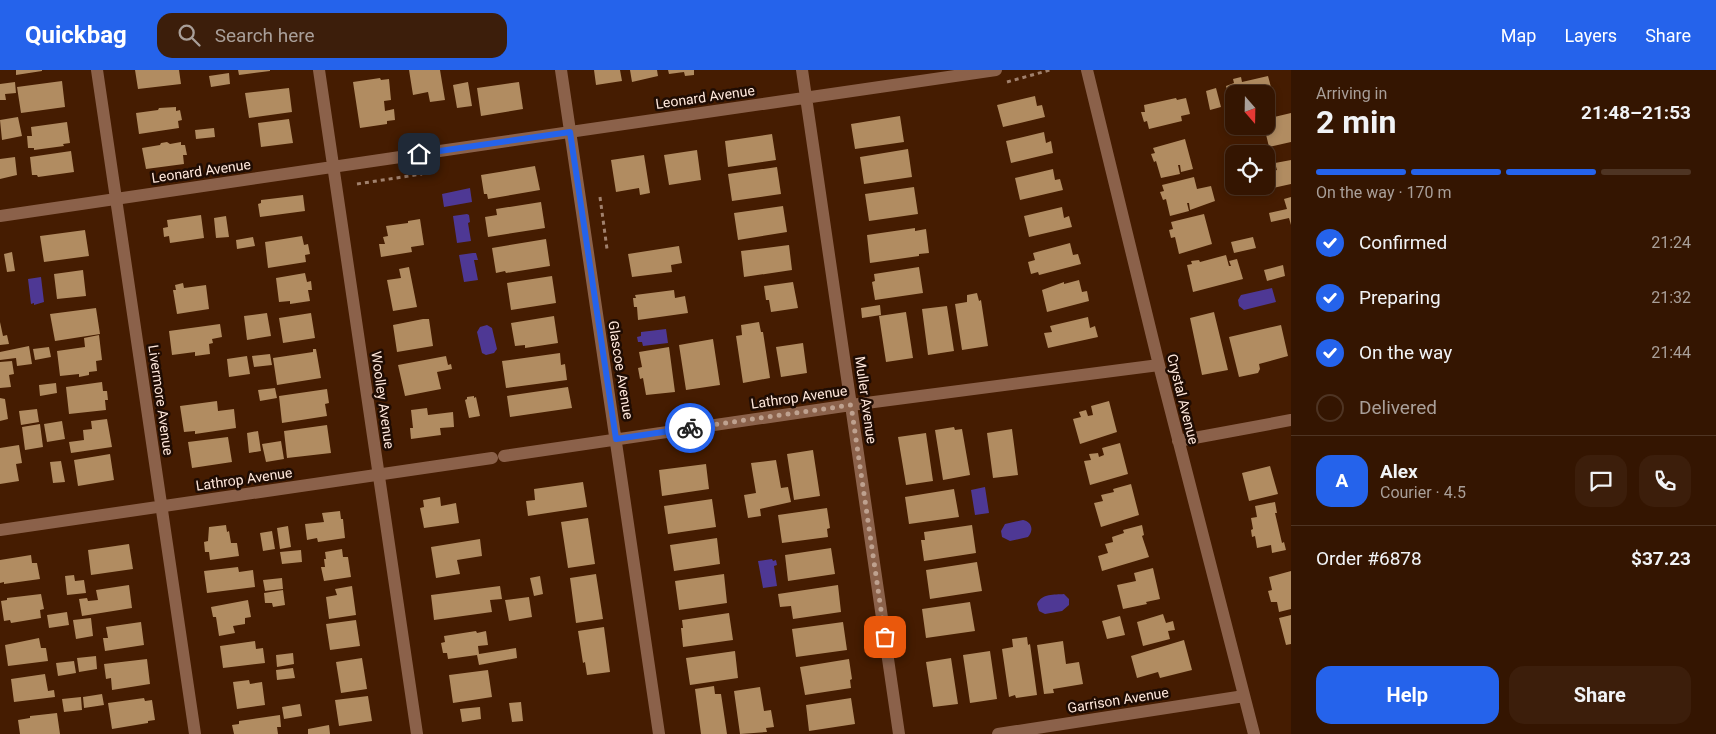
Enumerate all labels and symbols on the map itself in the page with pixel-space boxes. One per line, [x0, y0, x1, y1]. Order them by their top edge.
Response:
street label: Leonard Avenue [654, 82, 756, 112]
north arrow [1225, 85, 1275, 135]
pin [398, 133, 440, 175]
street label: Leonard Avenue [150, 156, 252, 186]
street label: Glascoe Avenue [605, 319, 637, 421]
street label: Livermore Avenue [145, 344, 177, 456]
street label: Woolley Avenue [368, 350, 398, 450]
street label: Crystal Avenue [1164, 352, 1202, 446]
street label: Muller Avenue [852, 355, 880, 445]
street label: Lathrop Avenue [750, 382, 848, 412]
courier [665, 403, 715, 453]
street label: Lathrop Avenue [195, 464, 293, 494]
pin [864, 616, 906, 658]
street label: Garrison Avenue [1066, 684, 1170, 716]

